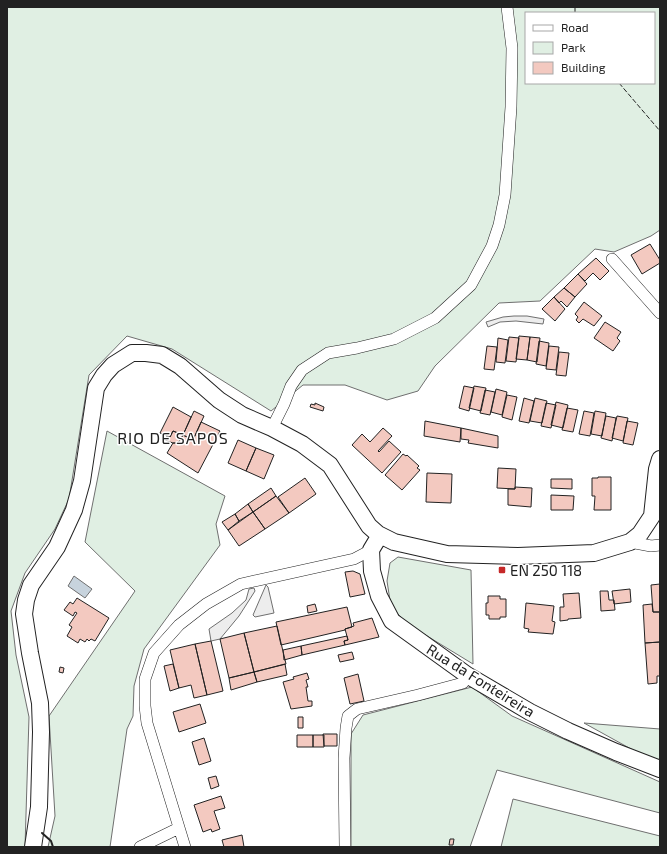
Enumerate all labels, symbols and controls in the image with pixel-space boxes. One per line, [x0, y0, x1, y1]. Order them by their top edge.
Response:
legend [525, 12, 655, 84]
text: Road [561, 20, 589, 34]
text: Park [561, 40, 586, 54]
text: Building [561, 60, 606, 74]
district label: RIO DE SAPOS [117, 428, 229, 447]
place label: EN 250 118 [510, 561, 582, 579]
marker: EN 250 118 [497, 565, 507, 575]
street label: Rua da Fonteireira [424, 640, 538, 720]

